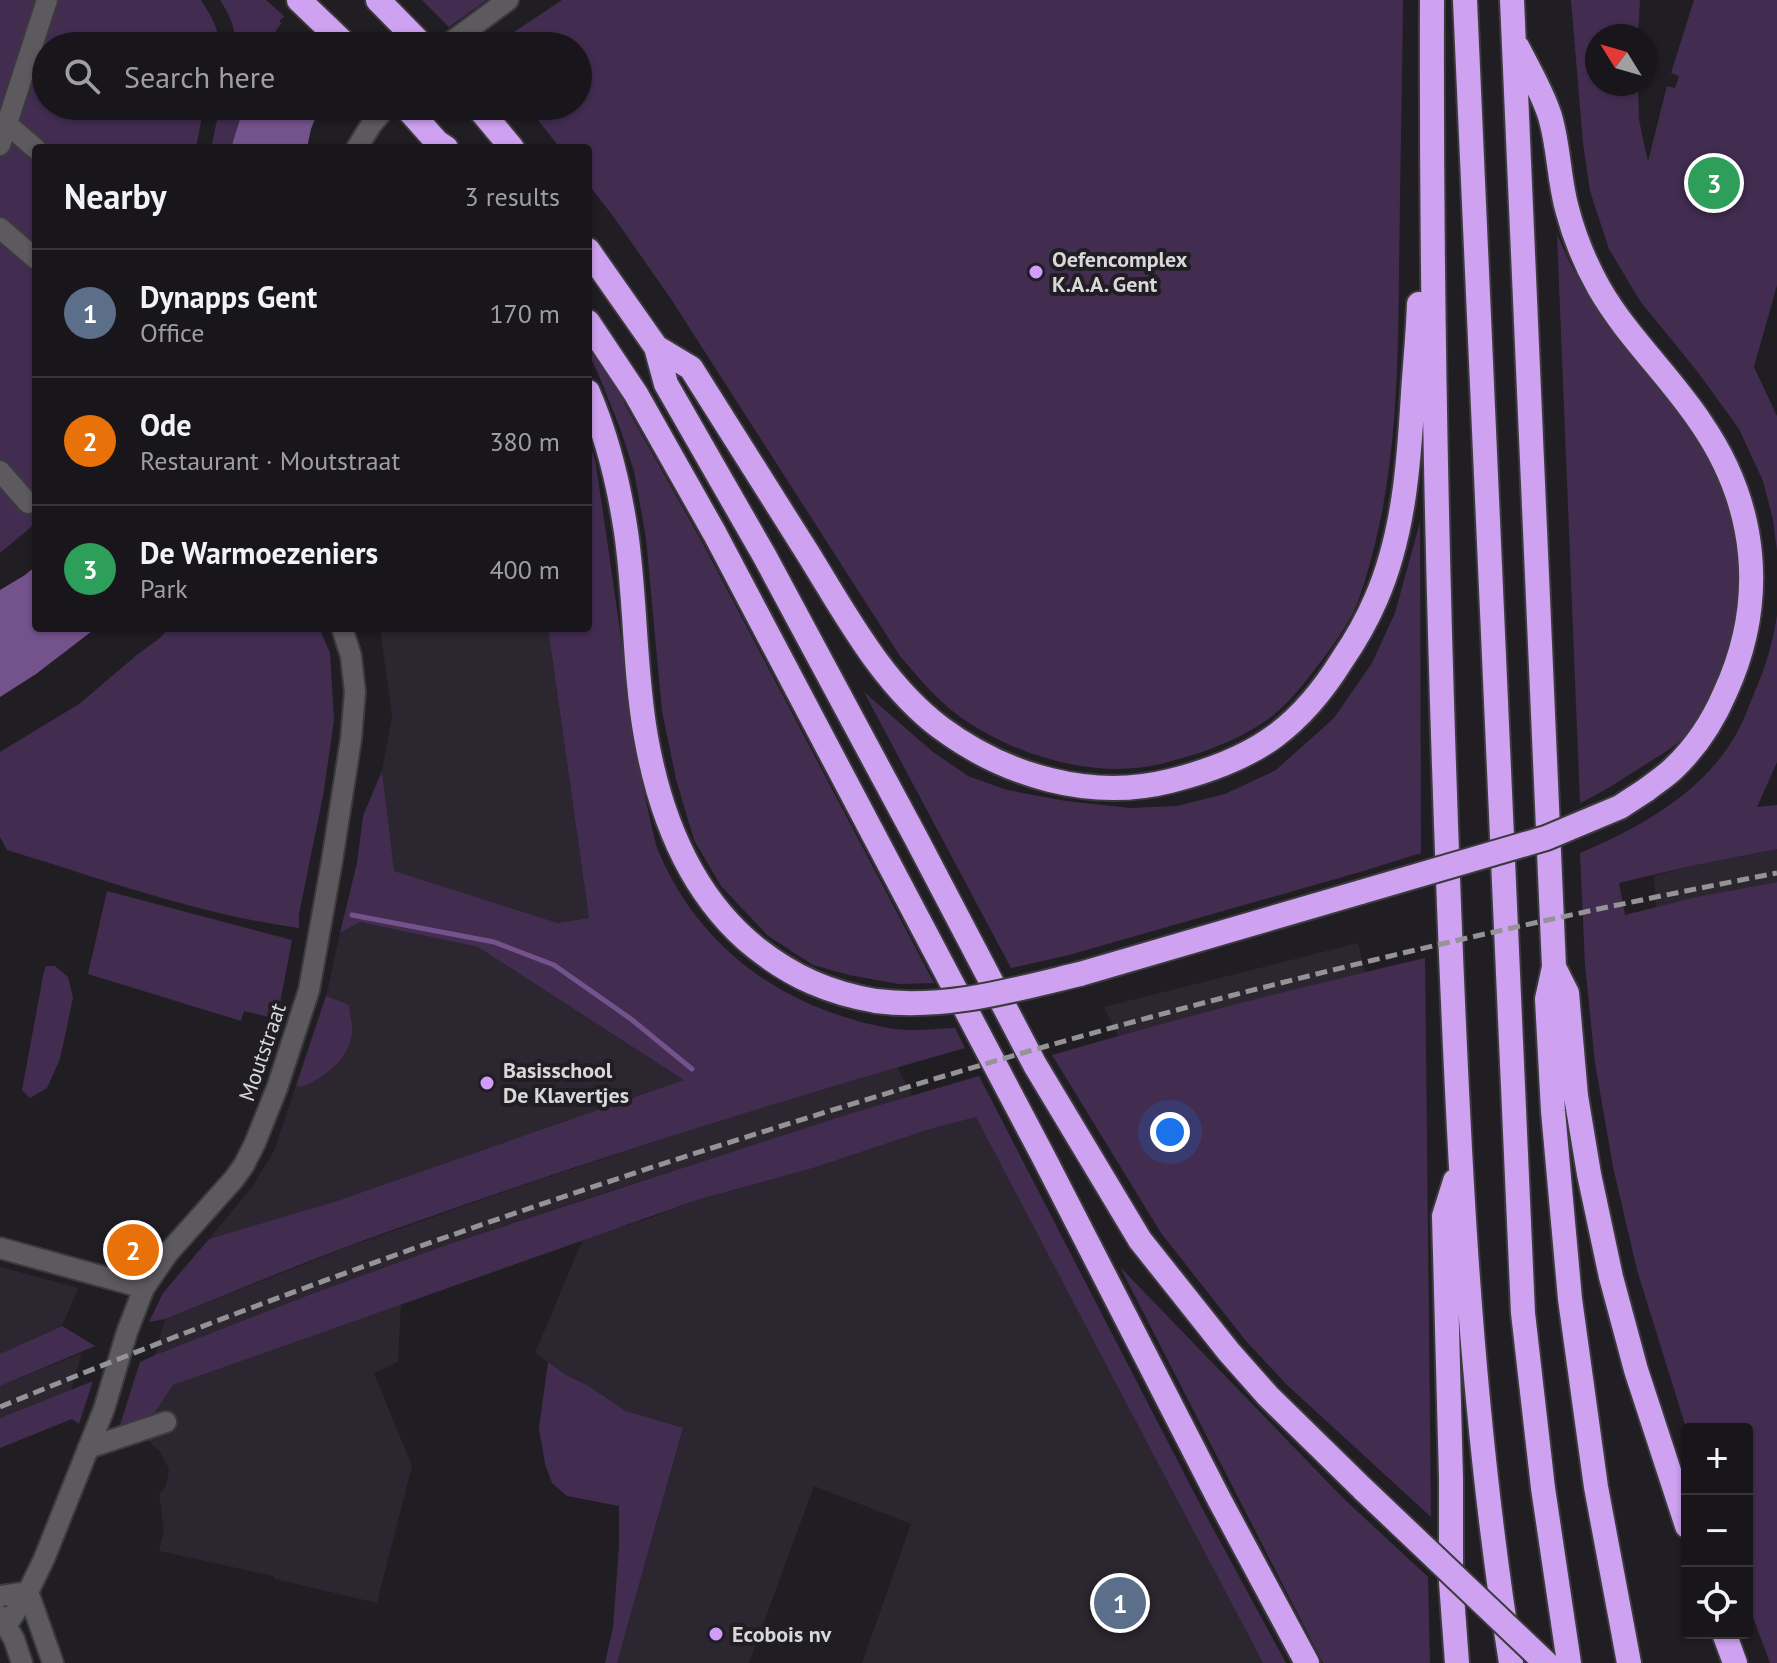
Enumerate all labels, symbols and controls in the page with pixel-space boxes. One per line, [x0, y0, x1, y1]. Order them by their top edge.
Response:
north arrow [1585, 24, 1657, 96]
search box [32, 32, 592, 120]
icon: search [60, 54, 104, 98]
text: Search here [124, 57, 275, 96]
pin: 3 [1688, 153, 1740, 213]
text: Nearby [64, 174, 166, 218]
text: 3 results [465, 180, 560, 213]
place label: Oefencomplex K.A.A. Gent [1052, 245, 1188, 298]
marker: Oefencomplex K.A.A. Gent [1027, 263, 1045, 281]
text: Dynapps Gent [140, 277, 317, 316]
text: 1 [83, 297, 97, 330]
text: 170 m [489, 297, 560, 330]
text: Office [140, 316, 204, 349]
text: Ode [140, 405, 192, 444]
text: 2 [83, 425, 97, 458]
text: 380 m [489, 425, 560, 458]
text: Restaurant · Moutstraat [140, 444, 400, 477]
text: De Warmoezeniers [140, 533, 378, 572]
text: 3 [83, 553, 97, 586]
text: 400 m [489, 553, 560, 586]
text: Park [140, 572, 188, 605]
street label: Moutstraat [232, 999, 292, 1105]
place label: Basisschool De Klavertjes [503, 1056, 629, 1109]
marker: Basisschool De Klavertjes [478, 1074, 496, 1092]
your location [1150, 1112, 1190, 1152]
pin: 2 [107, 1220, 159, 1280]
map controls [1681, 1423, 1753, 1639]
button: + [1681, 1423, 1753, 1495]
button: − [1681, 1495, 1753, 1567]
button: locate [1681, 1567, 1753, 1639]
pin: 1 [1094, 1573, 1146, 1633]
place label: Ecobois nv [732, 1620, 832, 1648]
marker: Ecobois nv [707, 1625, 725, 1643]

